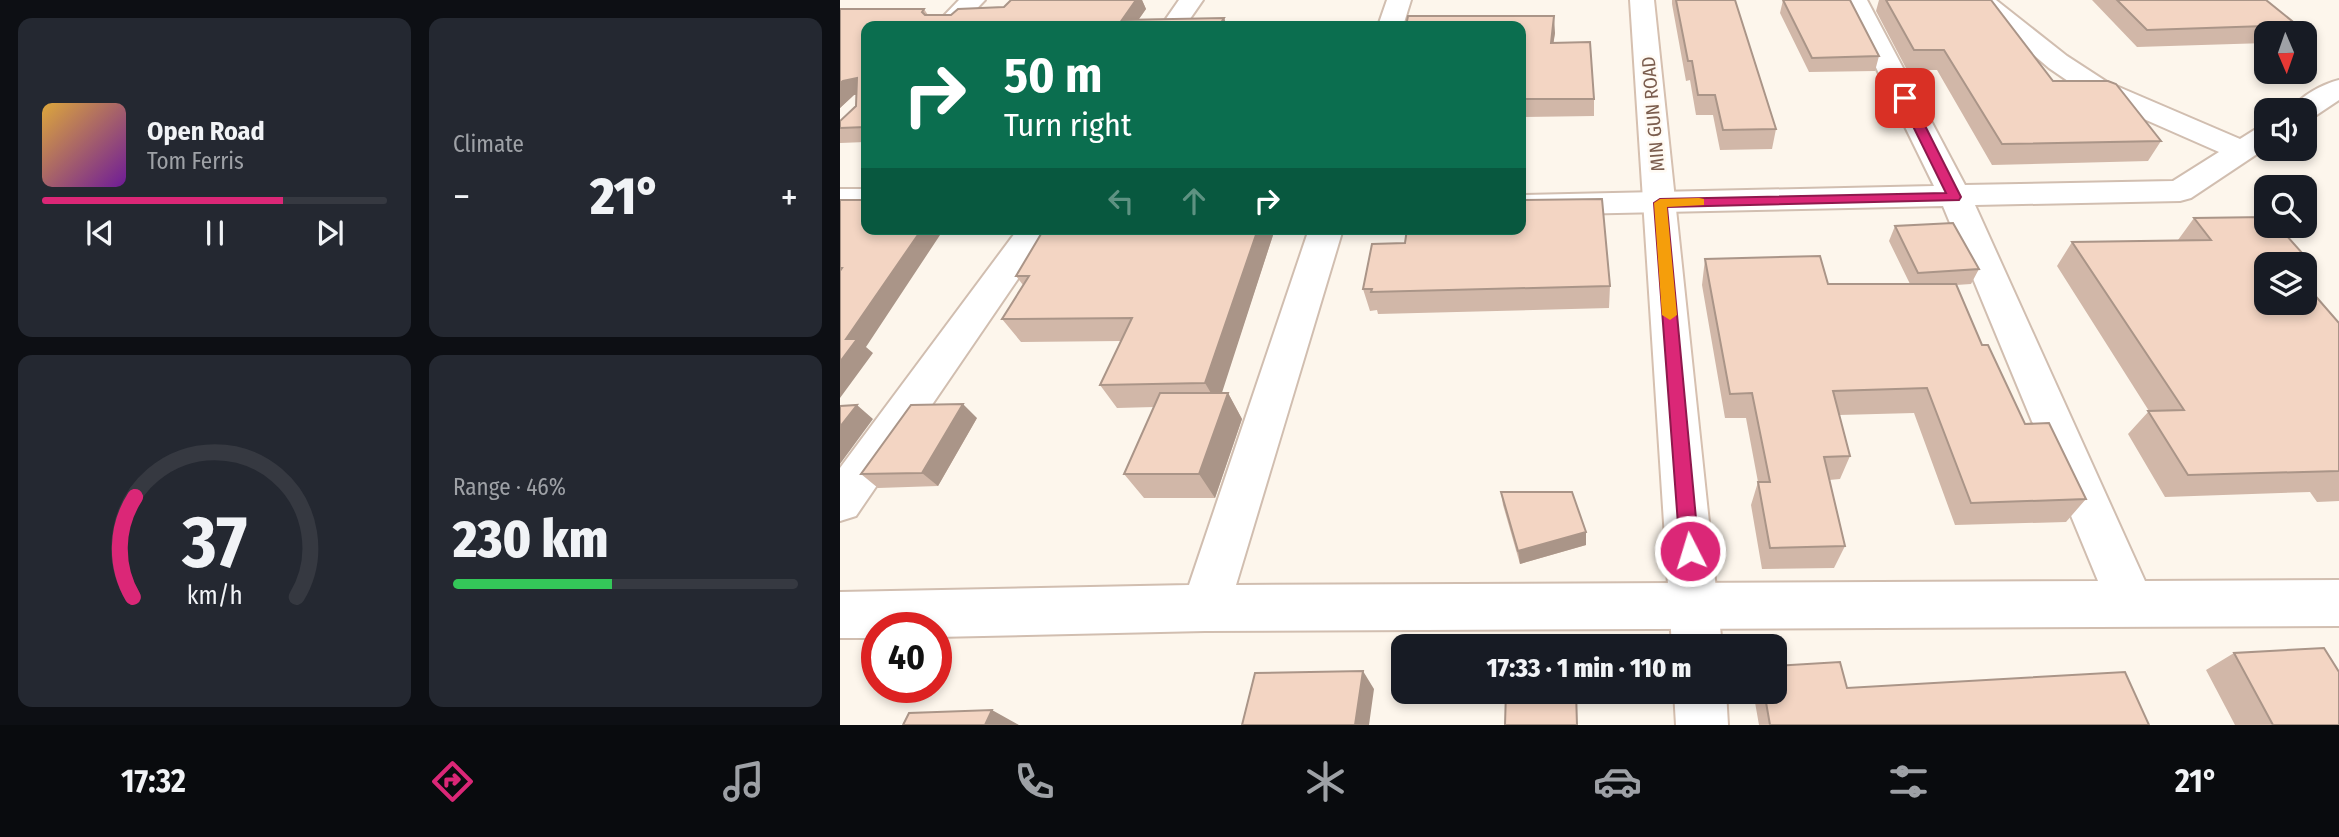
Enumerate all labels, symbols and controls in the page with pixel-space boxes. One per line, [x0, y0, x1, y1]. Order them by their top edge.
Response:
north arrow [2254, 21, 2317, 84]
map controls [2254, 21, 2317, 315]
text: 50 m [1004, 46, 1102, 105]
icon: right [889, 49, 980, 140]
street label: MIN GUN ROAD [1637, 55, 1669, 173]
pin [1875, 68, 1935, 128]
icon: arrive [1886, 79, 1924, 117]
button: sound [2254, 98, 2317, 161]
text: Turn right [1004, 106, 1131, 144]
text: Open Road [147, 116, 265, 147]
text: Climate [453, 130, 524, 158]
text: Tom Ferris [147, 147, 244, 175]
text: 21° [590, 165, 661, 228]
text: − [453, 174, 470, 220]
text: + [781, 174, 798, 220]
button: search [2254, 175, 2317, 238]
icon: left [1102, 182, 1140, 220]
icon: ahead [1175, 182, 1213, 220]
icon: right [1248, 182, 1286, 220]
icon: previous [81, 214, 119, 252]
icon: pause [196, 214, 234, 252]
icon: next [311, 214, 349, 252]
button: layers [2254, 252, 2317, 315]
text: Range · 46% [453, 473, 566, 501]
text: 37 [181, 499, 247, 586]
text: 230 km [453, 508, 608, 571]
position arrow [1653, 514, 1727, 588]
text: km/h [187, 581, 242, 611]
speed limit sign: 40 [861, 612, 952, 703]
text: 17:33 · 1 min · 110 m [1487, 653, 1691, 684]
icon: directions [428, 757, 477, 806]
icon: music [719, 757, 768, 806]
icon: phone [1010, 757, 1059, 806]
icon: climate [1301, 757, 1350, 806]
icon: car [1593, 757, 1642, 806]
icon: filters [1884, 757, 1933, 806]
text: 17:32 [121, 762, 186, 800]
text: 21° [2175, 762, 2218, 800]

